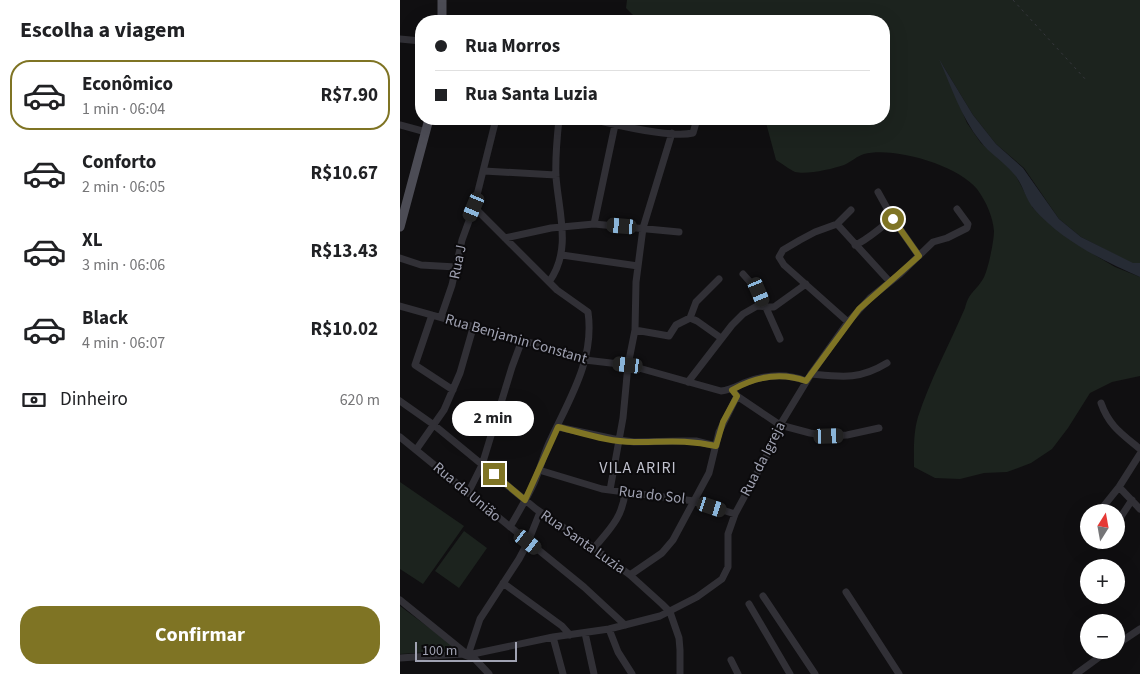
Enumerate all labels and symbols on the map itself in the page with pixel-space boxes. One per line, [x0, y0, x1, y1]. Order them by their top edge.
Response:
car [461, 190, 486, 224]
route start [882, 208, 904, 230]
car [606, 217, 637, 235]
street label: Rua J [444, 243, 472, 281]
car [746, 275, 771, 309]
street label: Rua Benjamin Constant [443, 309, 589, 369]
car [612, 356, 643, 374]
callout: 2 min [453, 402, 535, 436]
street label: Rua da Igreja [735, 418, 791, 500]
car [813, 428, 844, 444]
street label: Rua da União [428, 457, 506, 527]
district label: VILA ARIRI [599, 457, 677, 479]
route end [483, 463, 505, 485]
street label: Rua do Sol [618, 481, 687, 510]
car [695, 495, 728, 519]
north arrow [1080, 504, 1125, 549]
street label: Rua Santa Luzia [536, 505, 630, 579]
car [511, 527, 544, 557]
scale bar [415, 639, 518, 662]

